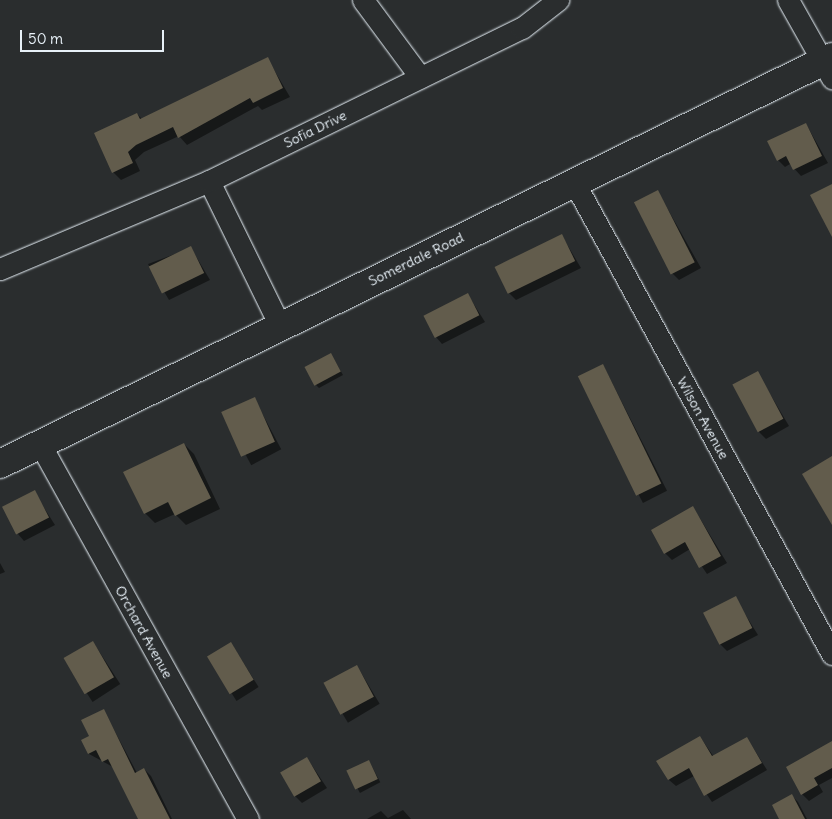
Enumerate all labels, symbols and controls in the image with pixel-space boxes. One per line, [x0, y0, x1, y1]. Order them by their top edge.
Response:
scale bar [22, 20, 166, 52]
text: 50 m [28, 29, 63, 48]
street label: Sofia Drive [281, 107, 349, 151]
street label: Somerdale Road [366, 229, 466, 289]
street label: Wilson Avenue [673, 374, 733, 462]
street label: Orchard Avenue [112, 583, 176, 681]

